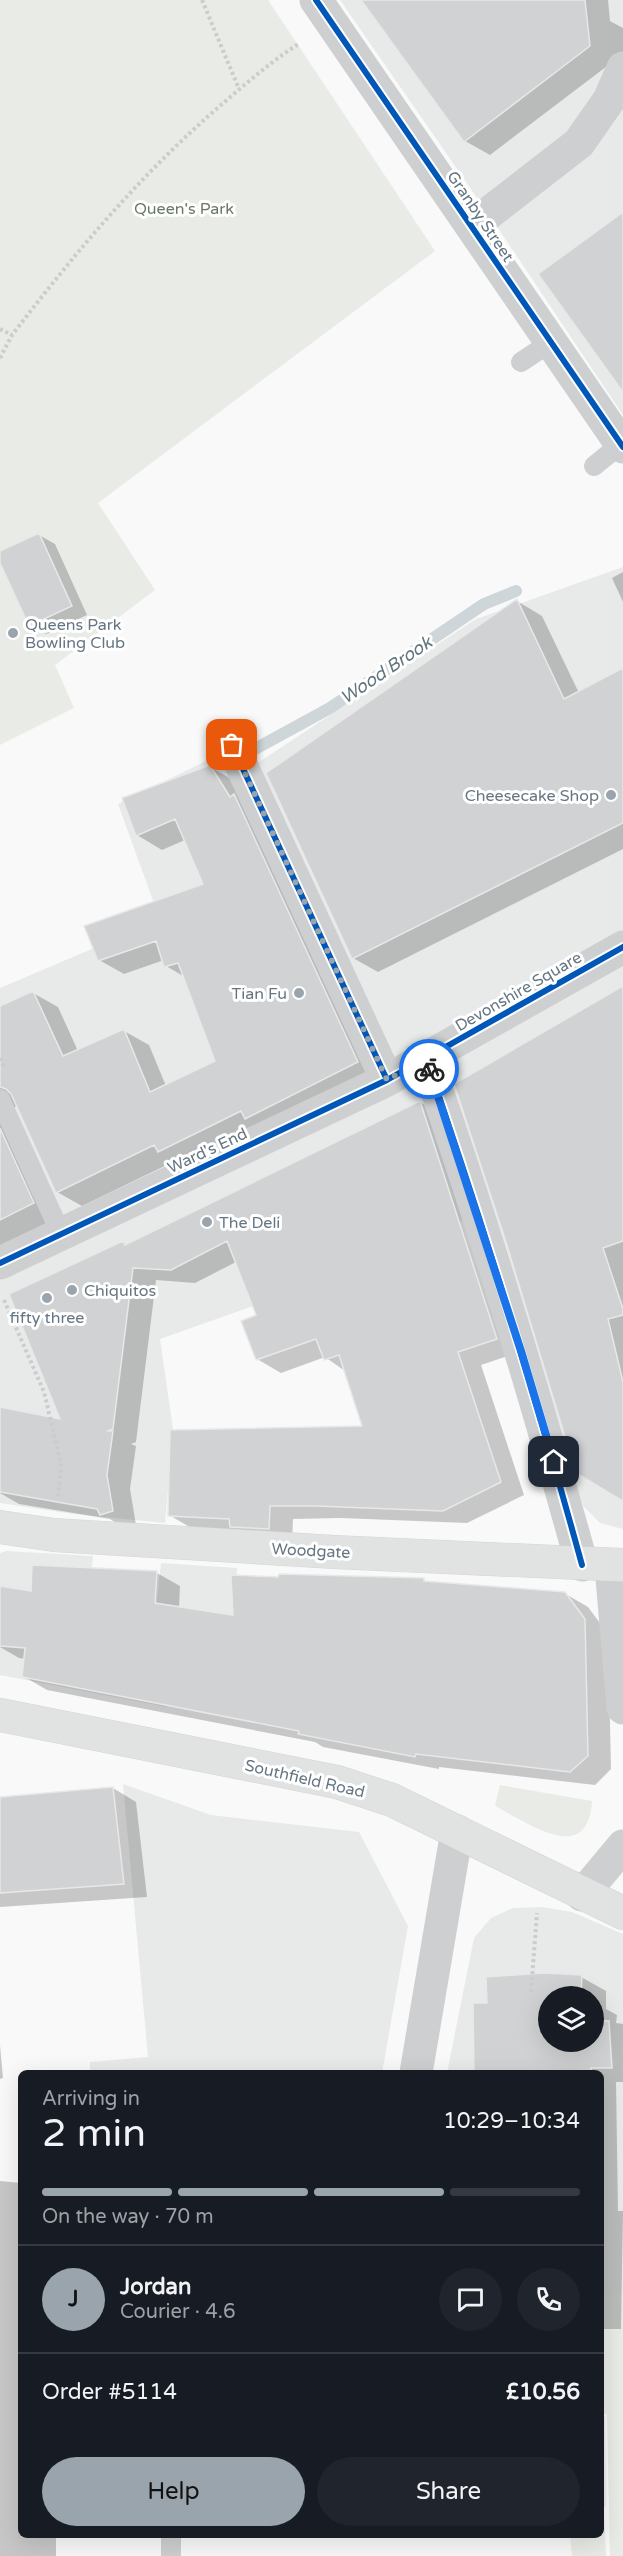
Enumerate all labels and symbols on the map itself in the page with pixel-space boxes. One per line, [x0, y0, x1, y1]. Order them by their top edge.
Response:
street label: Granby Street [442, 167, 518, 266]
park label: Queen's Park [134, 199, 234, 219]
place label: Queens Park Bowling Club [25, 615, 125, 653]
marker: Queens Park Bowling Club [6, 626, 20, 640]
water label: Wood Brook [336, 631, 437, 709]
pin [206, 719, 257, 770]
place label: Cheesecake Shop [465, 786, 599, 806]
marker: Cheesecake Shop [604, 788, 618, 802]
street label: Devonshire Square [452, 948, 585, 1036]
place label: Tian Fu [232, 984, 287, 1004]
marker: Tian Fu [292, 986, 306, 1000]
courier [399, 1039, 459, 1099]
street label: Ward's End [164, 1124, 251, 1178]
place label: The Deli [219, 1213, 280, 1233]
marker: The Deli [200, 1215, 214, 1229]
place label: Chiquitos [84, 1281, 156, 1301]
marker: Chiquitos [65, 1283, 79, 1297]
marker: fifty three [40, 1291, 54, 1305]
place label: fifty three [10, 1308, 84, 1328]
pin [528, 1436, 579, 1487]
street label: Woodgate [271, 1539, 351, 1563]
street label: Southfield Road [243, 1755, 367, 1803]

